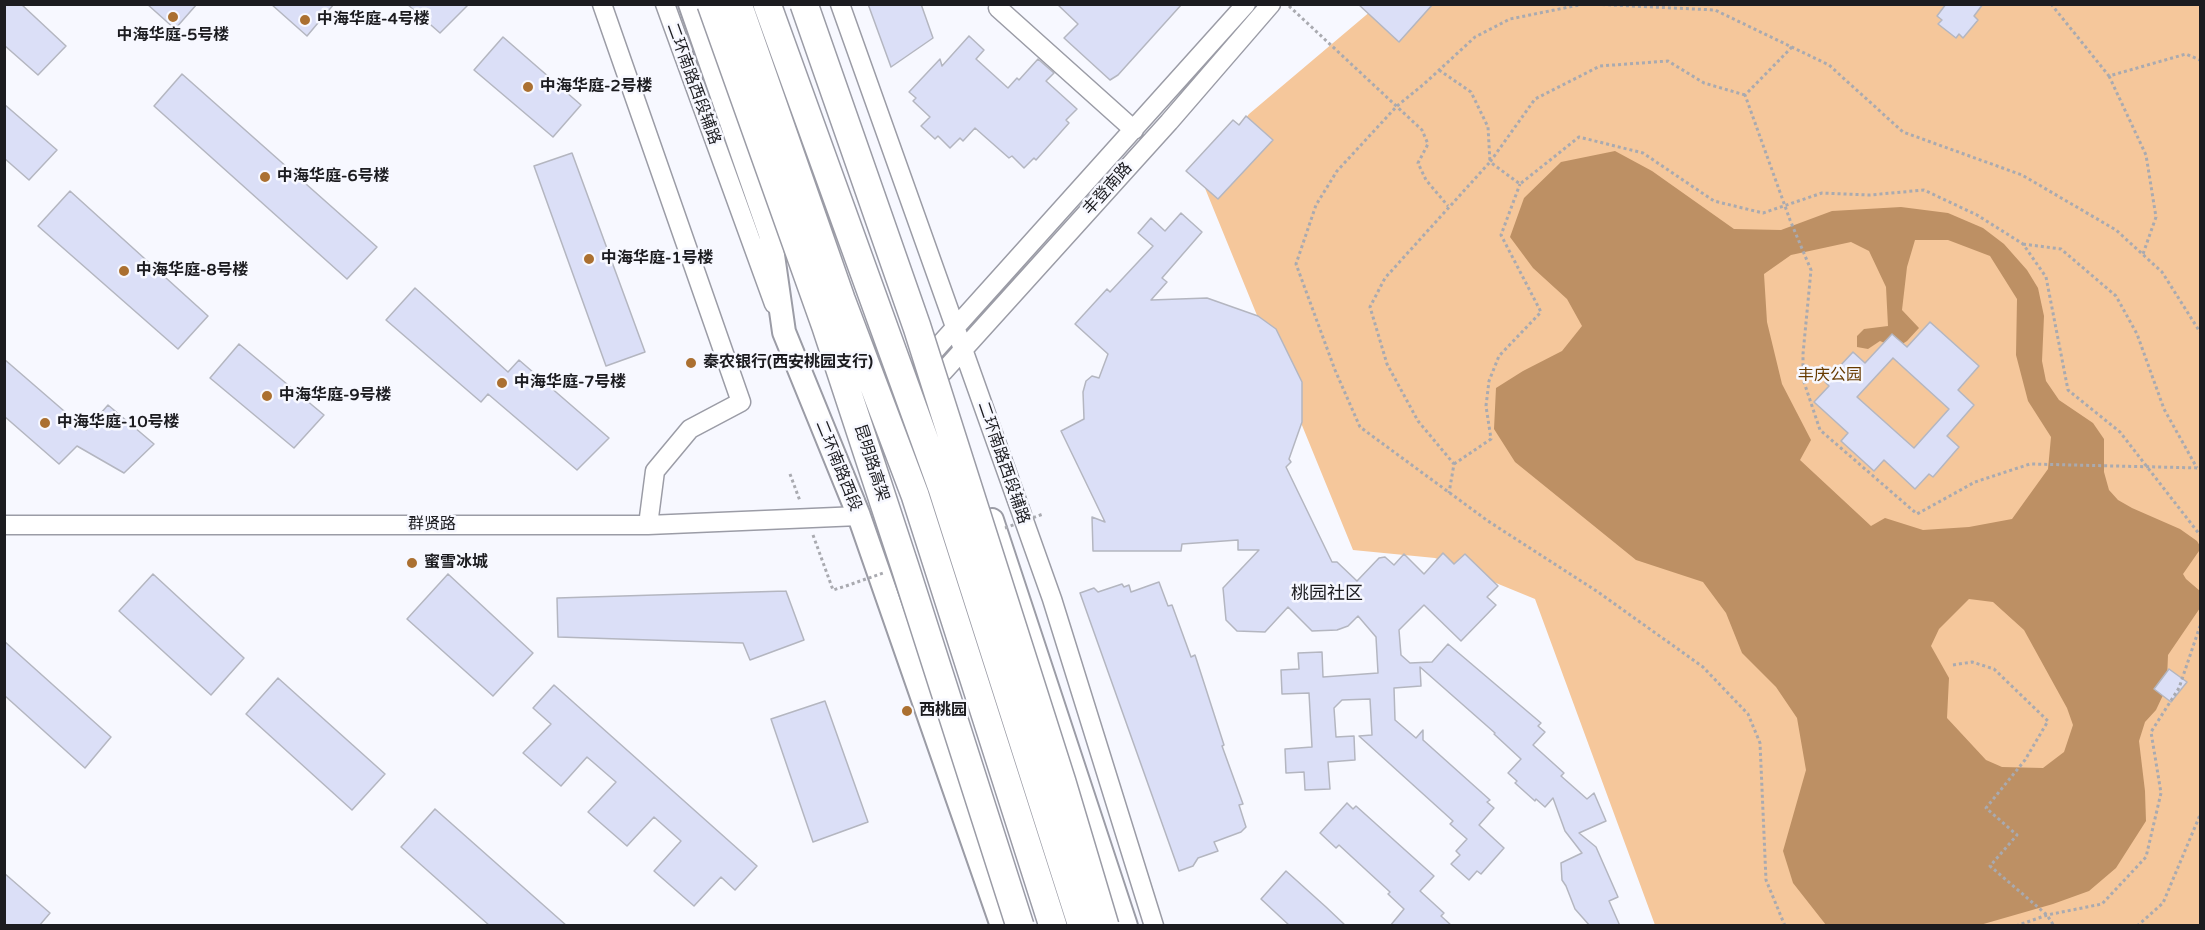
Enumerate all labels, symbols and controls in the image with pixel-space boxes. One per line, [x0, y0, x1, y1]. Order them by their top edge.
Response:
marker: 中海华庭-5号楼 [166, 10, 180, 24]
place label: 中海华庭-4号楼 [317, 10, 430, 30]
marker: 中海华庭-4号楼 [298, 13, 312, 27]
street label: 二环南路西段辅路 [662, 21, 724, 147]
place label: 中海华庭-5号楼 [117, 26, 229, 46]
place label: 中海华庭-2号楼 [540, 77, 653, 97]
marker: 中海华庭-2号楼 [521, 80, 535, 94]
street label: 丰登南路 [1079, 159, 1137, 219]
place label: 中海华庭-6号楼 [277, 167, 390, 187]
marker: 中海华庭-6号楼 [258, 170, 272, 184]
place label: 中海华庭-1号楼 [601, 249, 714, 269]
marker: 中海华庭-1号楼 [582, 252, 596, 266]
place label: 中海华庭-8号楼 [136, 261, 249, 281]
marker: 中海华庭-8号楼 [117, 264, 131, 278]
place label: 秦农银行(西安桃园支行) [703, 353, 873, 373]
marker: 秦农银行(西安桃园支行) [684, 356, 698, 370]
park label: 丰庆公园 [1798, 366, 1862, 386]
place label: 中海华庭-7号楼 [514, 373, 626, 393]
marker: 中海华庭-7号楼 [495, 376, 509, 390]
place label: 中海华庭-9号楼 [279, 386, 392, 406]
marker: 中海华庭-9号楼 [260, 389, 274, 403]
street label: 二环南路西段辅路 [973, 399, 1033, 527]
place label: 中海华庭-10号楼 [57, 413, 180, 433]
marker: 中海华庭-10号楼 [38, 416, 52, 430]
street label: 二环南路西段 [811, 418, 865, 514]
street label: 昆明路高架 [850, 422, 892, 504]
street label: 群贤路 [408, 515, 456, 535]
place label: 蜜雪冰城 [424, 553, 488, 573]
marker: 蜜雪冰城 [405, 556, 419, 570]
district label: 桃园社区 [1291, 583, 1363, 605]
place label: 西桃园 [919, 701, 967, 721]
marker: 西桃园 [900, 704, 914, 718]

